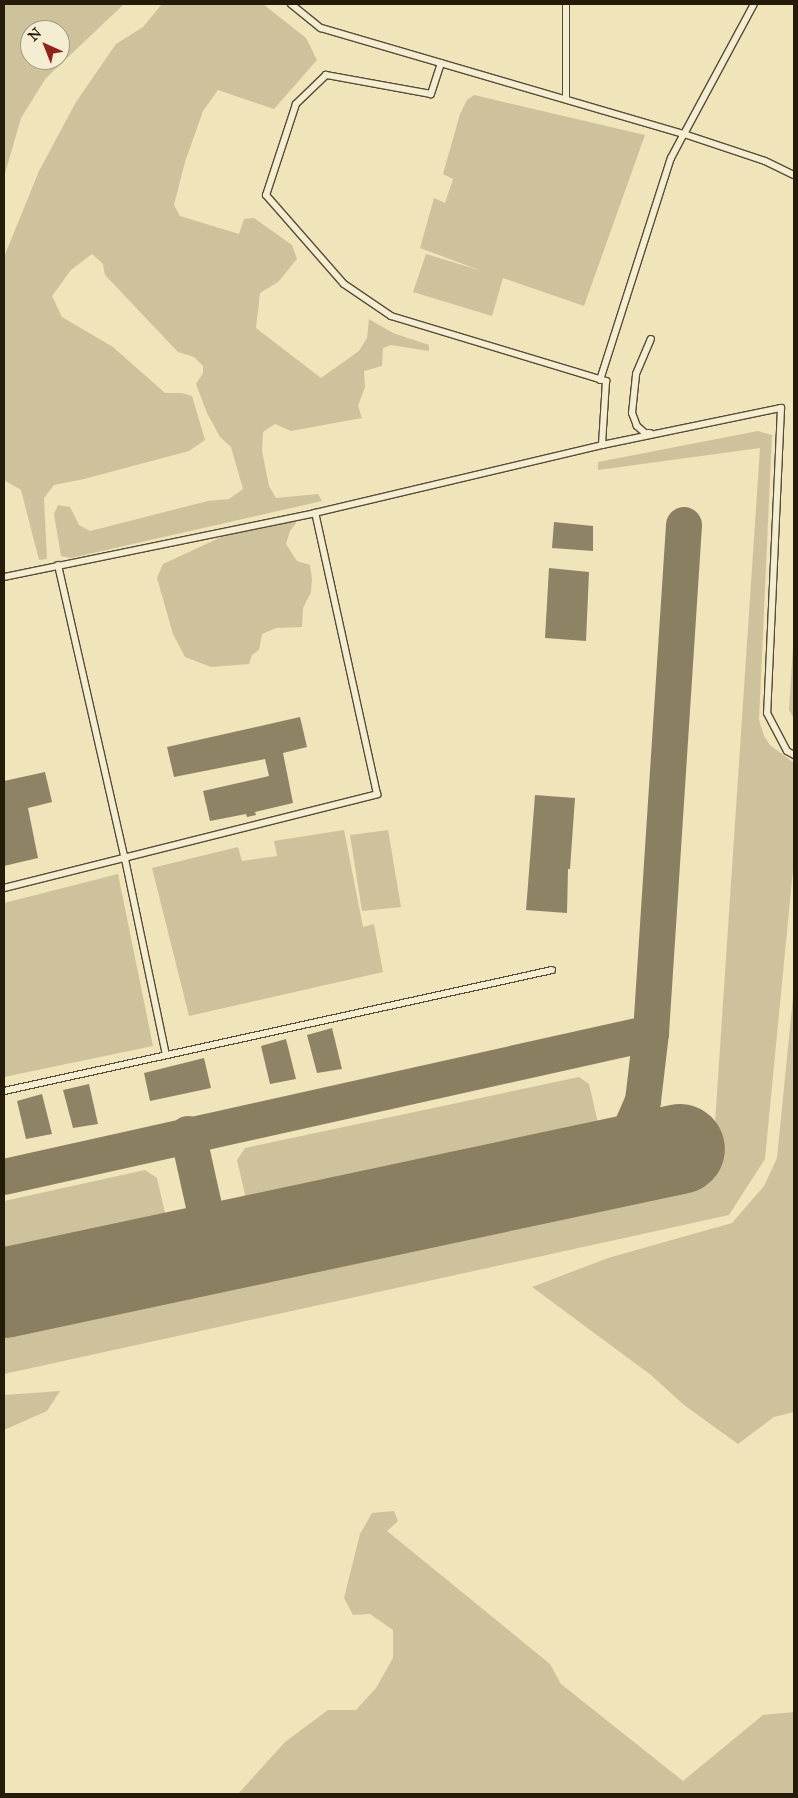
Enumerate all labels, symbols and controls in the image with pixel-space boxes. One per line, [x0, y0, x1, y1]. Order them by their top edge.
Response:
north arrow [20, 20, 70, 70]
text: N [25, 24, 45, 45]

